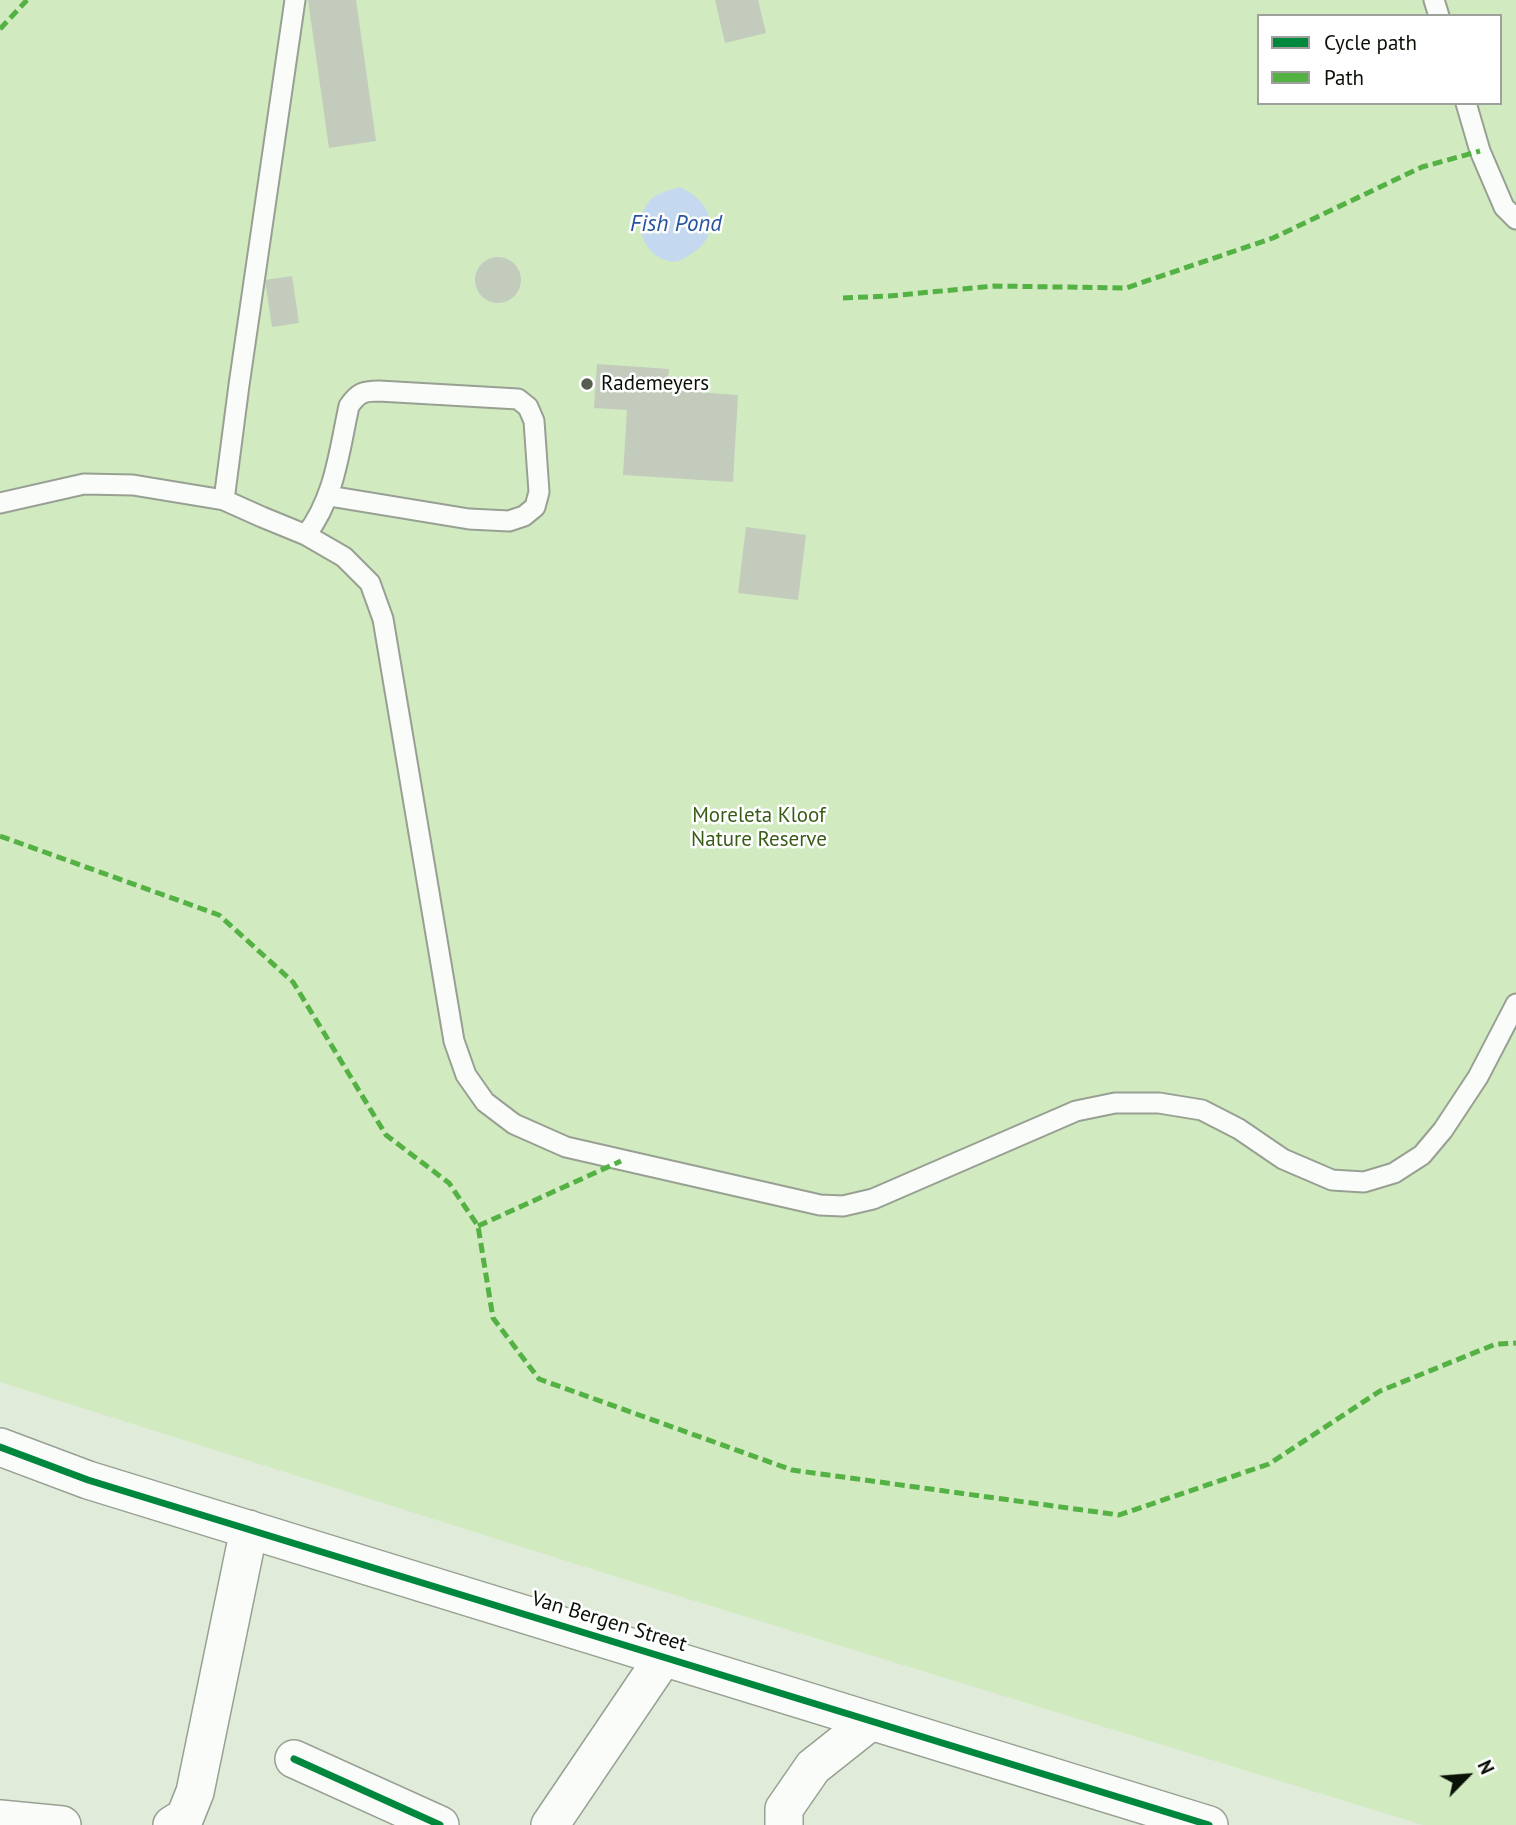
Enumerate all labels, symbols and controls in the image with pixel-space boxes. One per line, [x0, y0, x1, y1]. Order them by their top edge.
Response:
legend [1257, 14, 1502, 105]
text: Cycle path [1324, 29, 1417, 56]
text: Path [1324, 64, 1364, 91]
water label: Fish Pond [630, 210, 722, 238]
place label: Rademeyers [601, 371, 709, 397]
marker: Rademeyers [579, 376, 595, 392]
park label: Moreleta Kloof Nature Reserve [691, 803, 827, 853]
street label: Van Bergen Street [528, 1586, 690, 1658]
north arrow [1432, 1741, 1502, 1811]
text: N [1473, 1756, 1500, 1778]

